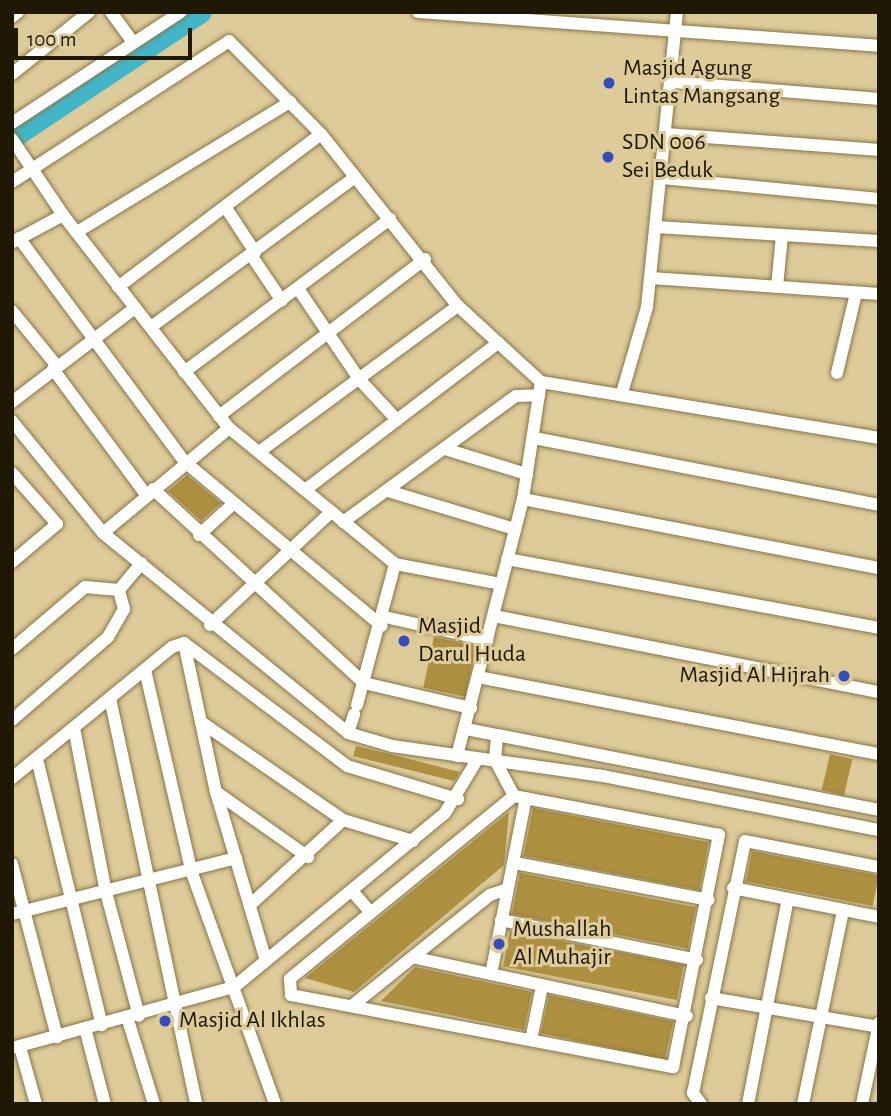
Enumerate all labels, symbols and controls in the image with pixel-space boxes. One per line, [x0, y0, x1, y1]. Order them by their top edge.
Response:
scale bar [18, 14, 196, 58]
text: 100 m [27, 29, 77, 50]
place label: Masjid Agung Lintas Mangsang [623, 55, 780, 111]
marker: Masjid Agung Lintas Mangsang [601, 75, 617, 91]
place label: SDN 006 Sei Beduk [622, 129, 713, 185]
marker: SDN 006 Sei Beduk [600, 149, 616, 165]
place label: Masjid Darul Huda [418, 613, 526, 669]
marker: Masjid Darul Huda [396, 633, 412, 649]
place label: Masjid Al Hijrah [679, 662, 830, 690]
marker: Masjid Al Hijrah [836, 668, 852, 684]
place label: Mushallah Al Muhajir [513, 916, 612, 972]
marker: Mushallah Al Muhajir [491, 936, 507, 952]
place label: Masjid Al Ikhlas [179, 1007, 326, 1035]
marker: Masjid Al Ikhlas [157, 1013, 173, 1029]

